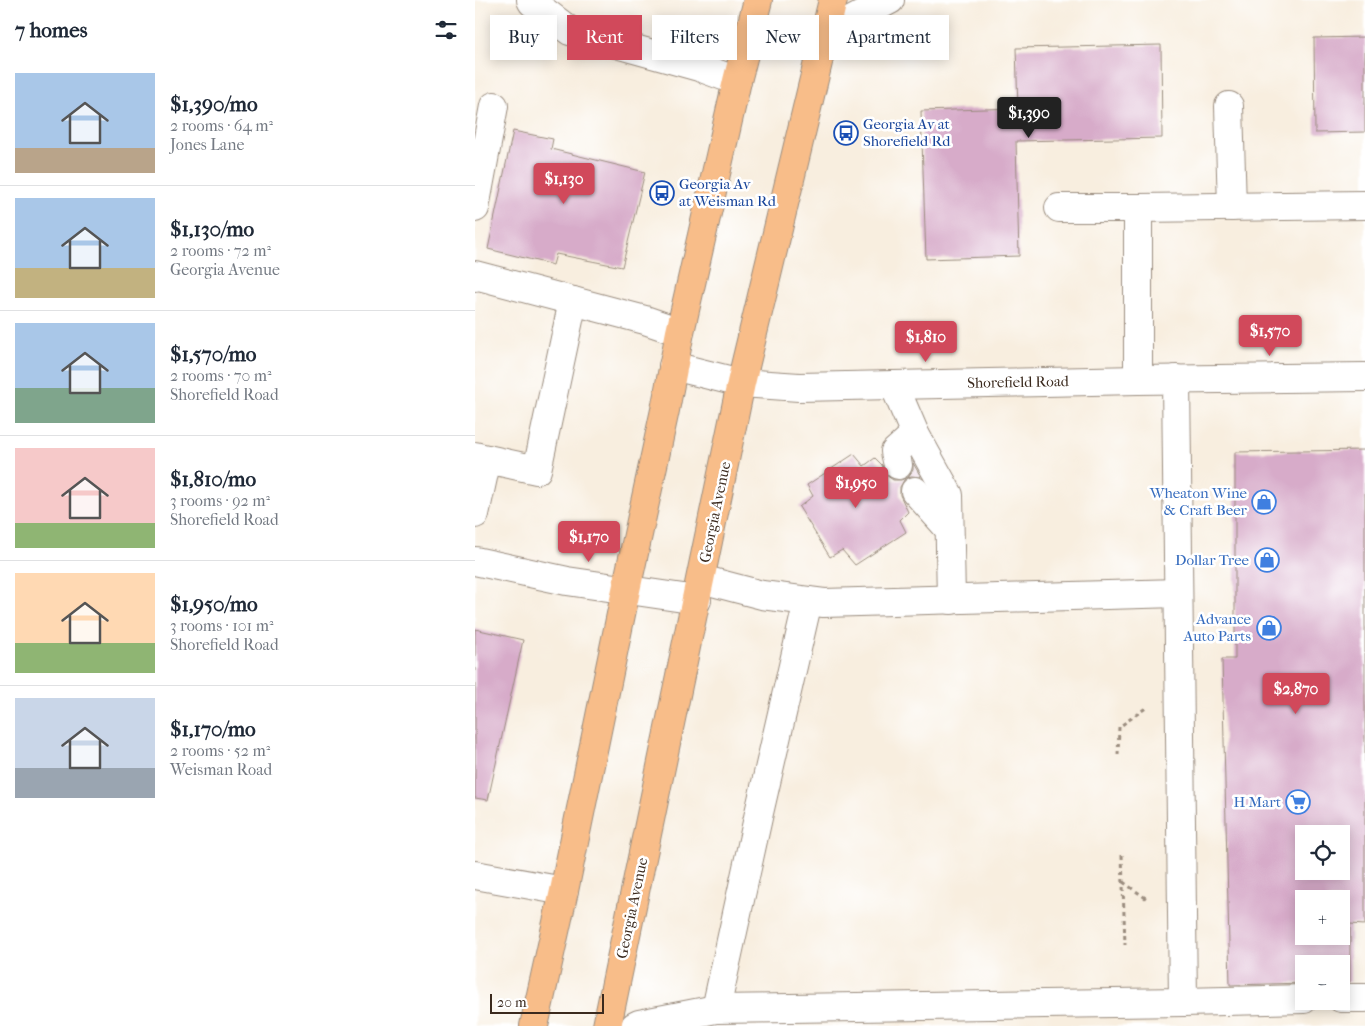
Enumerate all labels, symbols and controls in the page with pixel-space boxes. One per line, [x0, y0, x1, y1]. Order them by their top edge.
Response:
chip: Buy [490, 15, 557, 60]
chip: Rent [567, 15, 642, 60]
chip: Filters [652, 15, 737, 60]
chip: New [747, 15, 819, 60]
chip: Apartment [829, 15, 949, 60]
icon: filters [432, 16, 460, 44]
text: 7 homes [15, 18, 87, 42]
text: $1,390/mo [170, 92, 258, 116]
icon: home [55, 93, 115, 153]
pin: $1,390 [988, 96, 1070, 139]
text: $1,390 [1008, 103, 1050, 122]
place label: Georgia Av at Shorefield Rd [863, 115, 951, 150]
text: 2 rooms · 64 m² [170, 116, 273, 135]
bus stop icon: Georgia Av at Shorefield Rd [833, 120, 859, 146]
text: Jones Lane [170, 135, 244, 154]
pin: $1,130 [523, 162, 605, 205]
text: $1,130 [545, 169, 583, 188]
place label: Georgia Av at Weisman Rd [679, 175, 777, 210]
bus stop icon: Georgia Av at Weisman Rd [649, 180, 675, 206]
text: $1,130/mo [170, 217, 254, 241]
icon: home [55, 218, 115, 278]
text: 2 rooms · 72 m² [170, 241, 271, 260]
text: Georgia Avenue [170, 260, 280, 279]
pin: $1,570 [1229, 314, 1311, 357]
pin: $1,810 [885, 320, 967, 363]
text: $1,570 [1250, 321, 1290, 340]
text: $1,810 [906, 327, 946, 346]
text: $1,570/mo [170, 342, 256, 366]
icon: home [55, 343, 115, 403]
text: 2 rooms · 70 m² [170, 366, 272, 385]
street label: Shorefield Road [967, 372, 1070, 392]
text: Shorefield Road [170, 385, 279, 404]
street label: Georgia Avenue [695, 459, 735, 564]
pin: $1,950 [815, 466, 897, 509]
text: $1,810/mo [170, 467, 256, 491]
icon: home [55, 468, 115, 528]
text: $1,950 [835, 473, 877, 492]
place label: Wheaton Wine & Craft Beer [1149, 484, 1248, 519]
shop icon: Wheaton Wine & Craft Beer [1251, 489, 1277, 515]
text: 3 rooms · 92 m² [170, 491, 270, 510]
text: Shorefield Road [170, 510, 279, 529]
pin: $1,170 [548, 520, 630, 563]
text: $1,170 [569, 527, 609, 546]
shop icon: Dollar Tree [1254, 547, 1280, 573]
place label: Dollar Tree [1175, 551, 1250, 569]
text: $1,950/mo [170, 592, 258, 616]
icon: home [55, 593, 115, 653]
place label: Advance Auto Parts [1183, 610, 1252, 645]
shop icon: Advance Auto Parts [1256, 615, 1282, 641]
text: 3 rooms · 101 m² [170, 616, 273, 635]
text: Shorefield Road [170, 635, 279, 654]
pin: $2,870 [1255, 672, 1337, 715]
text: $2,870 [1274, 679, 1318, 698]
text: $1,170/mo [170, 717, 256, 741]
icon: home [55, 718, 115, 778]
text: 2 rooms · 52 m² [170, 741, 270, 760]
text: Weisman Road [170, 760, 272, 779]
supermarket icon: H Mart [1285, 789, 1311, 815]
place label: H Mart [1233, 793, 1282, 811]
map controls [1295, 825, 1350, 1010]
button: locate [1295, 825, 1350, 880]
street label: Georgia Avenue [612, 855, 652, 960]
button: + [1295, 890, 1350, 945]
button: − [1295, 955, 1350, 1010]
scale bar [490, 991, 604, 1014]
text: 20 m [497, 994, 527, 1011]

